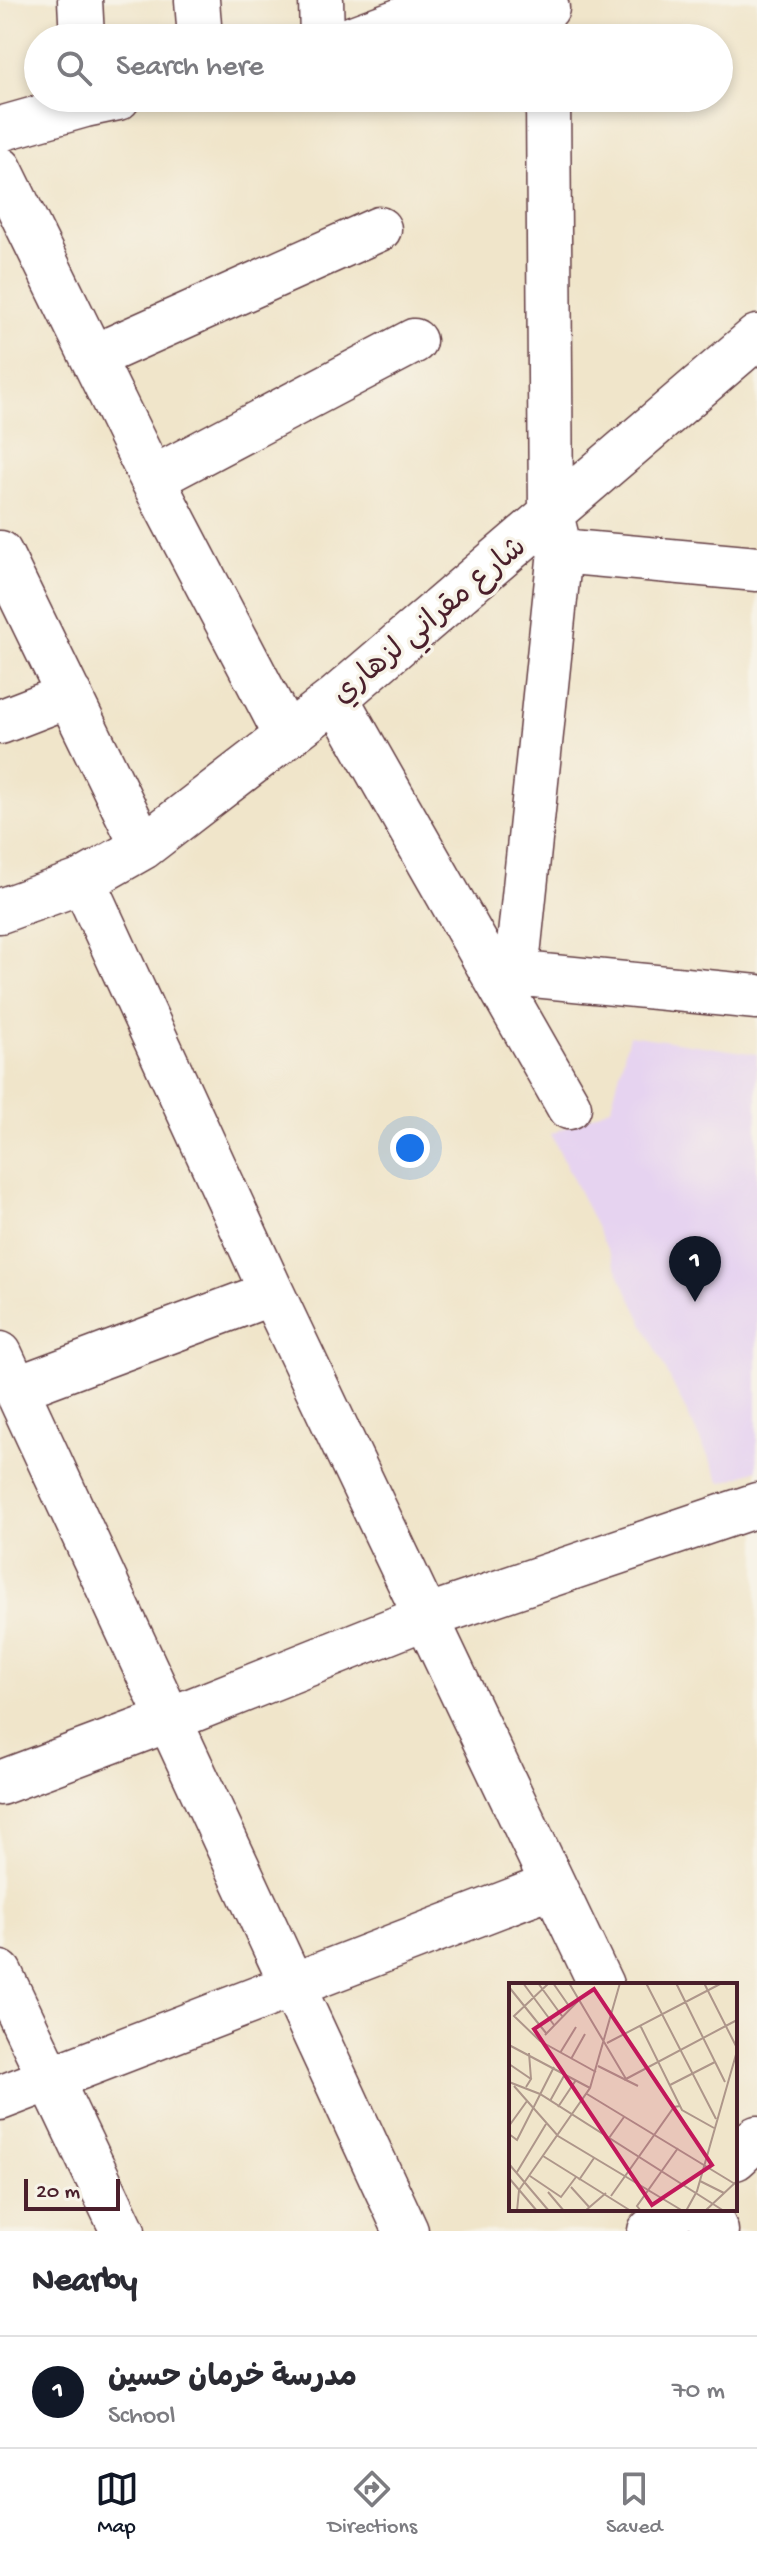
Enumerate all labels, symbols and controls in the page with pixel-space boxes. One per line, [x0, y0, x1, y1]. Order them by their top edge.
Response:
search box [24, 24, 733, 112]
icon: search [52, 46, 96, 90]
text: Search here [116, 51, 264, 86]
street label: شارع مقراني لزهاري [327, 531, 538, 717]
your location [390, 1128, 430, 1168]
pin: 1 [669, 1236, 721, 1302]
inset map [509, 1983, 737, 2211]
scale bar [24, 2175, 120, 2211]
text: 20 m [36, 2180, 80, 2206]
text: Nearby [32, 2263, 137, 2303]
text: مدرسة خرمان حسين [108, 2362, 357, 2397]
text: 1 [53, 2377, 63, 2408]
text: 70 m [672, 2377, 725, 2408]
text: School [108, 2402, 176, 2433]
tab: Map [95, 2467, 139, 2541]
tab: Directions [328, 2467, 417, 2541]
tab: Saved [606, 2467, 662, 2541]

